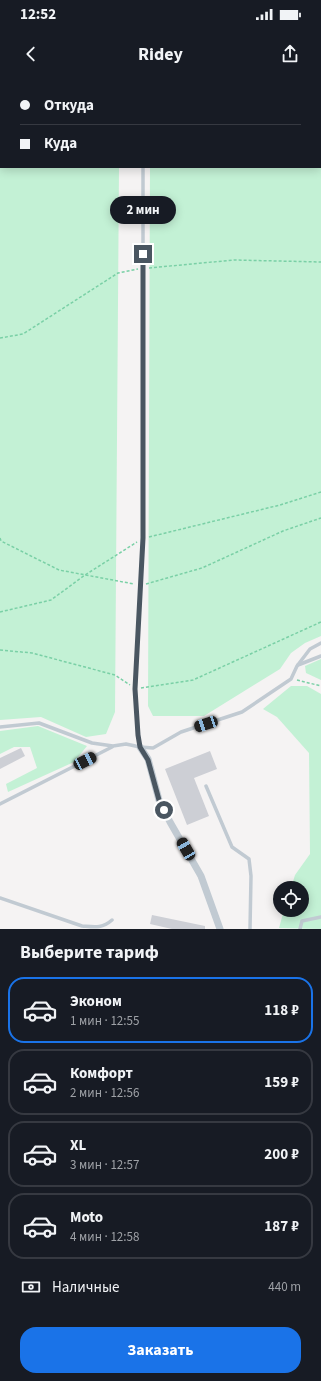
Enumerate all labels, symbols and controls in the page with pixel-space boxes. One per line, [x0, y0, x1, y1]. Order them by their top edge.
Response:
text: 12:52 [20, 4, 56, 25]
text: Ridey [138, 42, 183, 67]
icon: back [20, 43, 42, 65]
icon: share [279, 43, 301, 65]
text: Откуда [44, 95, 94, 116]
text: Куда [44, 133, 77, 154]
callout: 2 мин [110, 196, 176, 224]
text: 2 мин [126, 201, 160, 219]
route end [134, 245, 152, 263]
car [193, 715, 219, 733]
car [72, 750, 98, 772]
route start [155, 801, 173, 819]
car [175, 836, 197, 862]
map controls [273, 881, 309, 917]
button: locate [273, 881, 309, 917]
text: Выберите тариф [20, 940, 159, 965]
text: Эконом [70, 991, 122, 1012]
icon: car [22, 992, 58, 1028]
text: 118 ₽ [264, 1000, 299, 1021]
text: 1 мин · 12:55 [70, 1012, 139, 1030]
text: Комфорт [70, 1063, 133, 1084]
icon: car [22, 1064, 58, 1100]
text: 159 ₽ [264, 1072, 299, 1093]
text: 2 мин · 12:56 [70, 1084, 139, 1102]
text: XL [70, 1135, 86, 1156]
icon: car [22, 1136, 58, 1172]
text: 200 ₽ [264, 1144, 299, 1165]
text: 3 мин · 12:57 [70, 1156, 139, 1174]
text: Moto [70, 1207, 103, 1228]
icon: car [22, 1208, 58, 1244]
text: 187 ₽ [264, 1216, 299, 1237]
text: 4 мин · 12:58 [70, 1228, 139, 1246]
icon: cash [20, 1276, 42, 1298]
text: Наличные [52, 1277, 119, 1298]
text: 440 m [268, 1278, 301, 1296]
button: Заказать [20, 1327, 301, 1373]

